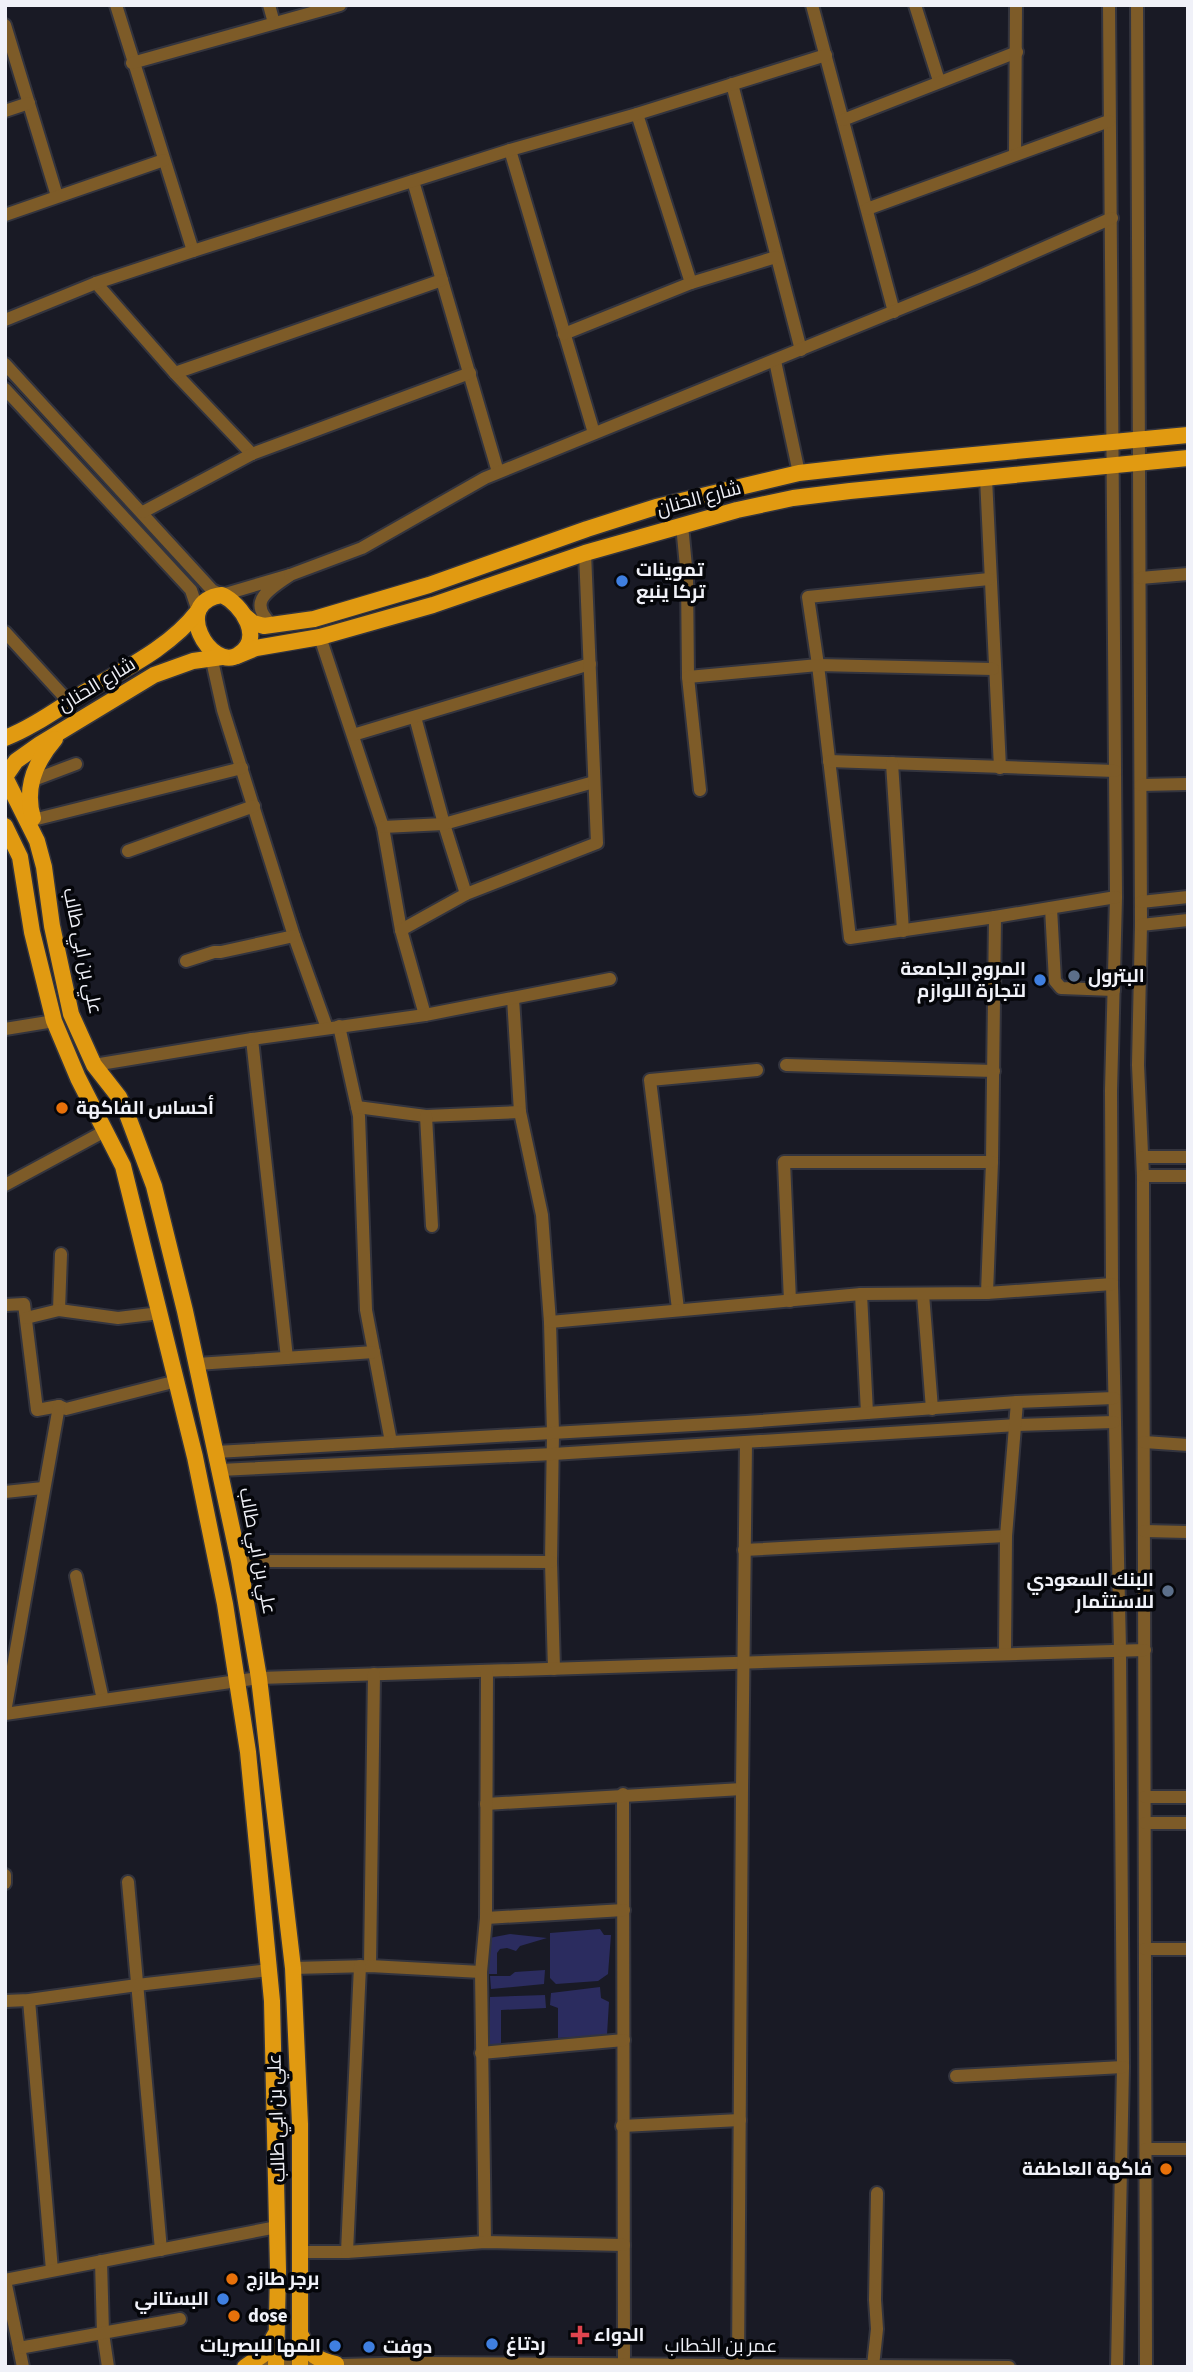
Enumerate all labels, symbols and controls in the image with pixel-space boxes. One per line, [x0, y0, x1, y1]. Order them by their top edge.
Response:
street label: شارع الحنان [654, 475, 744, 523]
place label: تموينات تركا ينبع [636, 557, 706, 606]
marker: تموينات تركا ينبع [614, 573, 630, 589]
street label: شارع الحنان [53, 651, 141, 719]
street label: علي بن ابي طالب [55, 885, 109, 1017]
place label: المروج الجامعة لتجارة اللوازم [900, 956, 1026, 1005]
place label: البترول [1088, 963, 1145, 990]
marker: البترول [1066, 968, 1082, 984]
marker: المروج الجامعة لتجارة اللوازم [1032, 972, 1048, 988]
place label: أحساس الفاكهة [76, 1094, 214, 1122]
marker: أحساس الفاكهة [54, 1100, 70, 1116]
street label: علي بن ابي طالب [231, 1485, 283, 1617]
place label: البنك السعودي للاستثمار [1027, 1567, 1154, 1616]
marker: البنك السعودي للاستثمار [1160, 1583, 1176, 1599]
street label: علي بن ابي طالب [261, 2053, 293, 2183]
place label: فاكهة العاطفة [1022, 2156, 1152, 2183]
marker: فاكهة العاطفة [1158, 2161, 1174, 2177]
place label: برجر طازج [246, 2266, 320, 2293]
marker: برجر طازج [224, 2271, 240, 2287]
place label: البستاني [135, 2286, 209, 2314]
marker: البستاني [215, 2291, 231, 2307]
place label: dose [248, 2303, 288, 2330]
marker: dose [226, 2308, 242, 2324]
place label: الدواء [594, 2322, 644, 2349]
marker: الدواء [572, 2327, 588, 2343]
place label: ردتاغ [506, 2331, 546, 2358]
place label: المها للبصريات [200, 2333, 321, 2360]
street label: عمر بن الخطاب [665, 2333, 777, 2360]
place label: دوفت [383, 2334, 432, 2361]
marker: ردتاغ [484, 2336, 500, 2352]
marker: المها للبصريات [327, 2338, 343, 2354]
marker: دوفت [361, 2339, 377, 2355]

